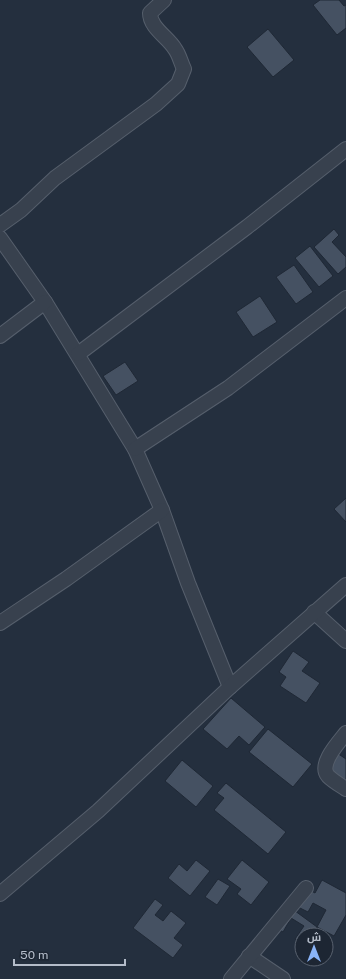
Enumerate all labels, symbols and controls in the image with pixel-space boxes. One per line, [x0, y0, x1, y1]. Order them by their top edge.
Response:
north arrow [294, 927, 334, 967]
text: ش [307, 931, 321, 944]
scale bar [14, 941, 125, 967]
text: 50 m [20, 948, 48, 962]

